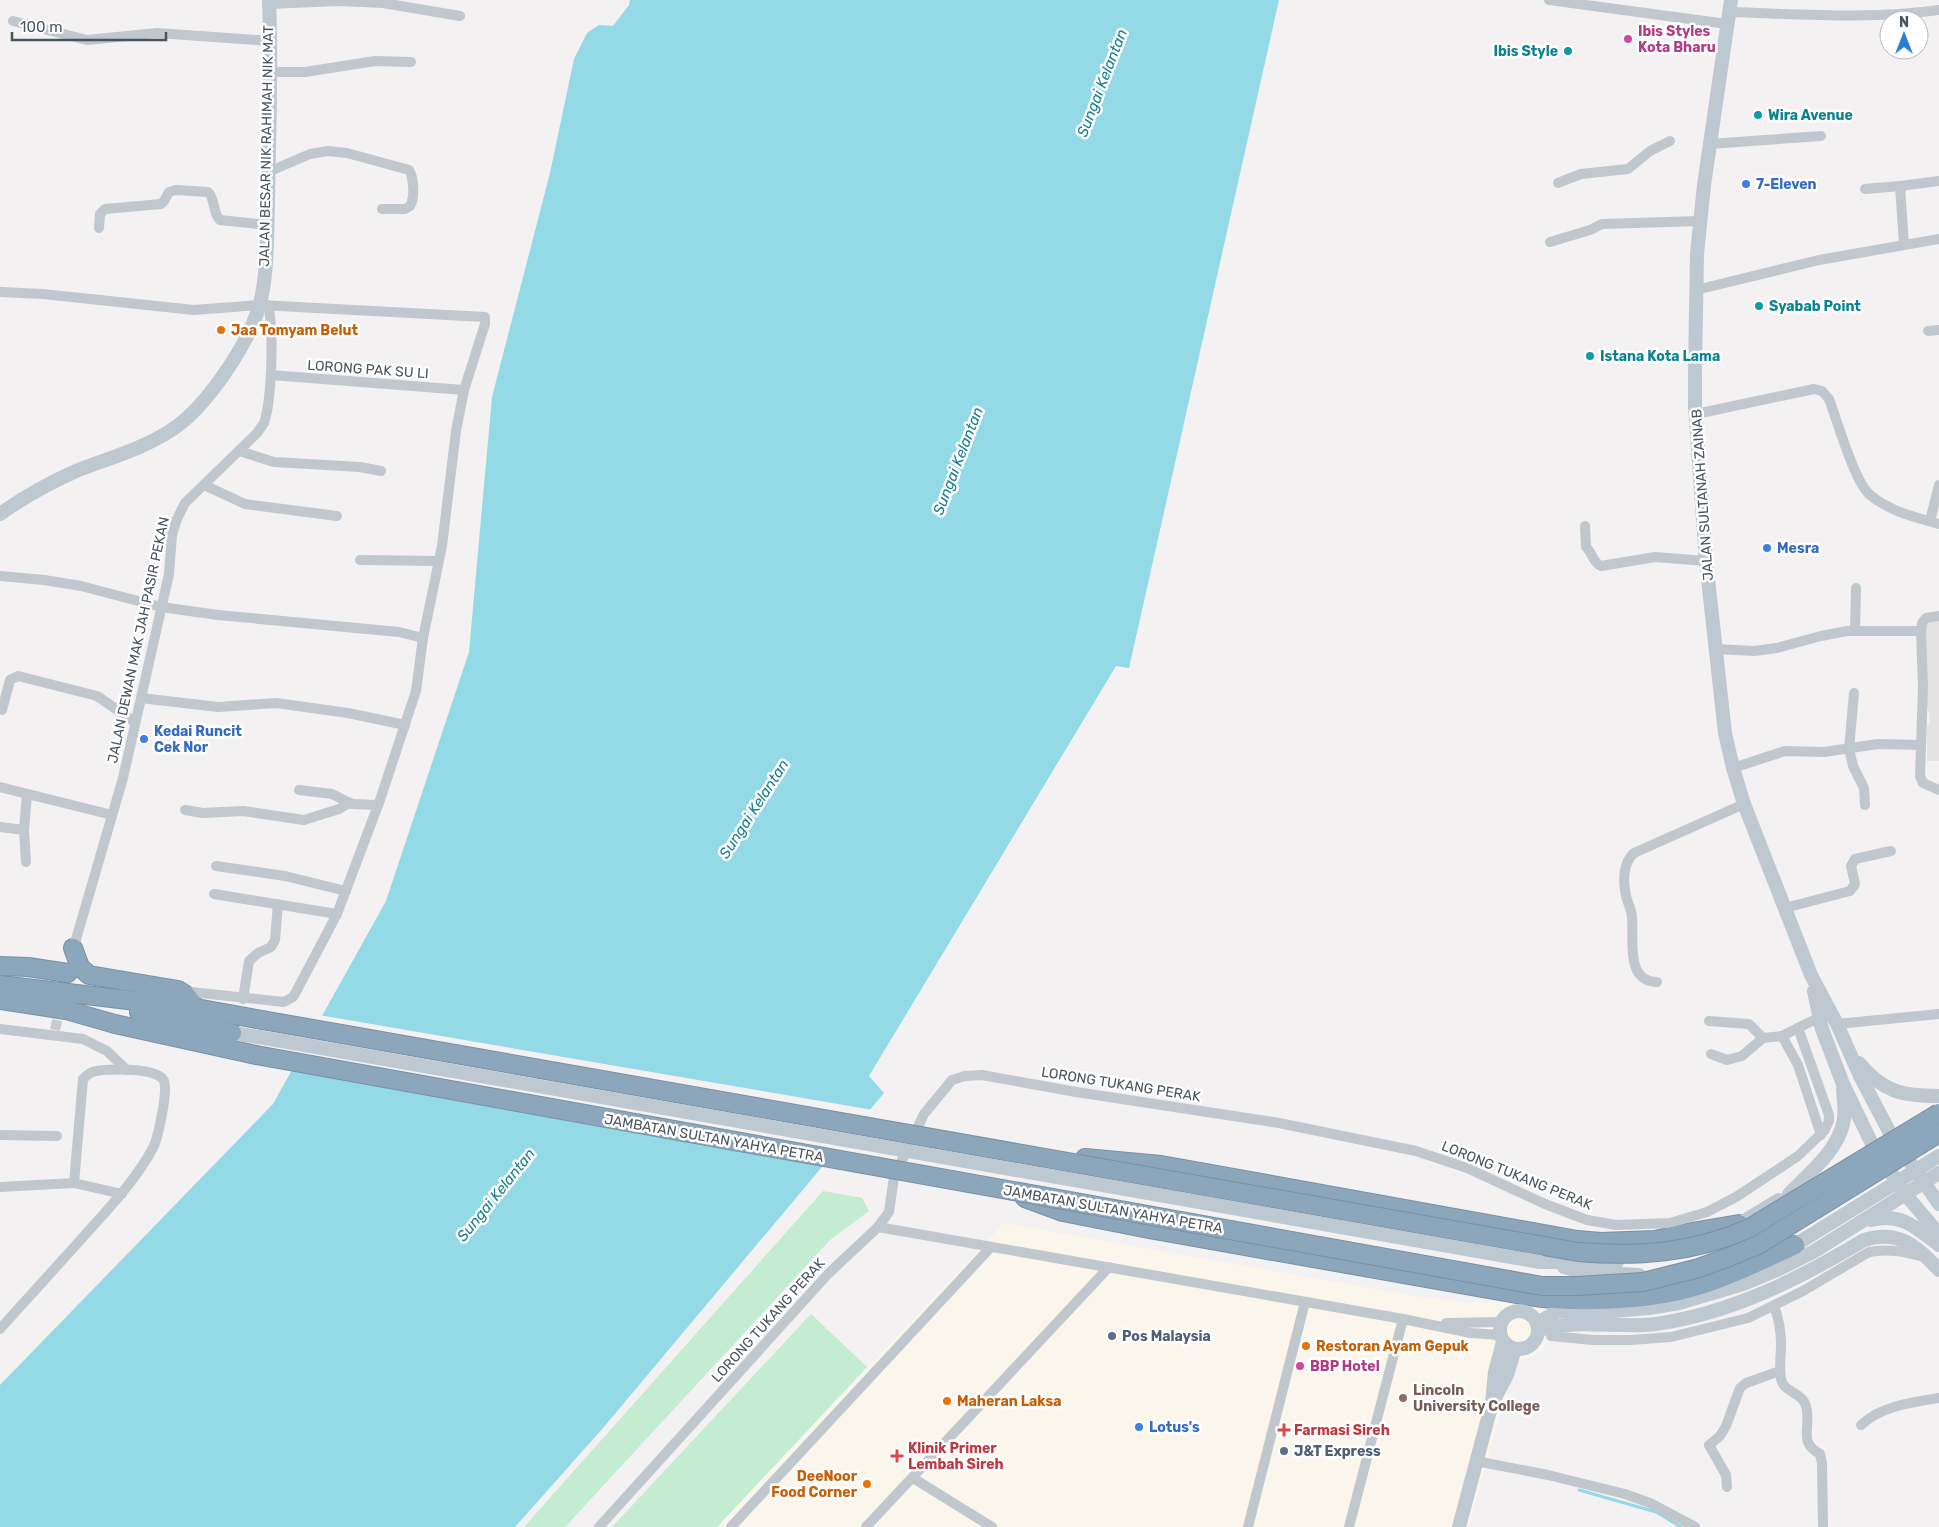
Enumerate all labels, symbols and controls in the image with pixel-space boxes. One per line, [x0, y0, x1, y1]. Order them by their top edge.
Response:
scale bar [12, 10, 166, 42]
north arrow [1879, 10, 1929, 60]
text: N [1899, 14, 1909, 31]
text: 100 m [20, 18, 62, 36]
place label: Ibis Styles Kota Bharu [1638, 23, 1716, 56]
street label: JALAN BESAR NIK RAHIMAH NIK MAT [256, 25, 277, 267]
water label: Sungai Kelantan [1073, 26, 1131, 140]
marker: Ibis Styles Kota Bharu [1622, 33, 1634, 45]
place label: Ibis Style [1493, 43, 1558, 60]
marker: Ibis Style [1562, 45, 1574, 57]
place label: Wira Avenue [1768, 107, 1853, 124]
marker: Wira Avenue [1752, 109, 1764, 121]
place label: 7-Eleven [1756, 176, 1817, 193]
marker: 7-Eleven [1740, 178, 1752, 190]
place label: Syabab Point [1769, 298, 1861, 315]
marker: Syabab Point [1753, 300, 1765, 312]
place label: Jaa Tomyam Belut [231, 322, 359, 339]
marker: Jaa Tomyam Belut [215, 324, 227, 336]
place label: Istana Kota Lama [1600, 348, 1720, 365]
marker: Istana Kota Lama [1584, 350, 1596, 362]
street label: LORONG PAK SU LI [307, 357, 429, 382]
water label: Sungai Kelantan [929, 404, 987, 518]
street label: JALAN SULTANAH ZAINAB [1688, 408, 1717, 581]
street label: JALAN DEWAN MAK JAH PASIR PEKAN [104, 515, 173, 765]
place label: Mesra [1777, 540, 1819, 557]
marker: Mesra [1761, 542, 1773, 554]
place label: Kedai Runcit Cek Nor [154, 723, 242, 756]
marker: Kedai Runcit Cek Nor [138, 733, 150, 745]
water label: Sungai Kelantan [715, 756, 793, 862]
street label: LORONG TUKANG PERAK [1040, 1064, 1202, 1106]
street label: JAMBATAN SULTAN YAHYA PETRA [603, 1111, 825, 1166]
street label: LORONG TUKANG PERAK [1439, 1137, 1595, 1214]
water label: Sungai Kelantan [453, 1145, 539, 1245]
street label: JAMBATAN SULTAN YAHYA PETRA [1002, 1182, 1224, 1237]
street label: LORONG TUKANG PERAK [708, 1254, 829, 1386]
place label: Pos Malaysia [1122, 1328, 1211, 1345]
marker: Pos Malaysia [1106, 1330, 1118, 1342]
place label: Restoran Ayam Gepuk [1316, 1338, 1470, 1355]
marker: Restoran Ayam Gepuk [1300, 1340, 1312, 1352]
place label: BBP Hotel [1310, 1358, 1380, 1375]
marker: BBP Hotel [1294, 1360, 1306, 1372]
place label: Lincoln University College [1413, 1382, 1540, 1415]
marker: Lincoln University College [1397, 1392, 1409, 1404]
place label: Maheran Laksa [957, 1393, 1061, 1410]
marker: Maheran Laksa [941, 1395, 953, 1407]
place label: Lotus's [1149, 1419, 1200, 1436]
marker: Lotus's [1133, 1421, 1145, 1433]
place label: Farmasi Sireh [1294, 1422, 1390, 1439]
marker: Farmasi Sireh [1278, 1424, 1290, 1436]
place label: Klinik Primer Lembah Sireh [908, 1440, 1004, 1473]
place label: J&T Express [1294, 1443, 1381, 1460]
marker: J&T Express [1278, 1445, 1290, 1457]
marker: Klinik Primer Lembah Sireh [890, 1449, 904, 1463]
place label: DeeNoor Food Corner [771, 1468, 858, 1501]
marker: DeeNoor Food Corner [861, 1478, 873, 1490]

